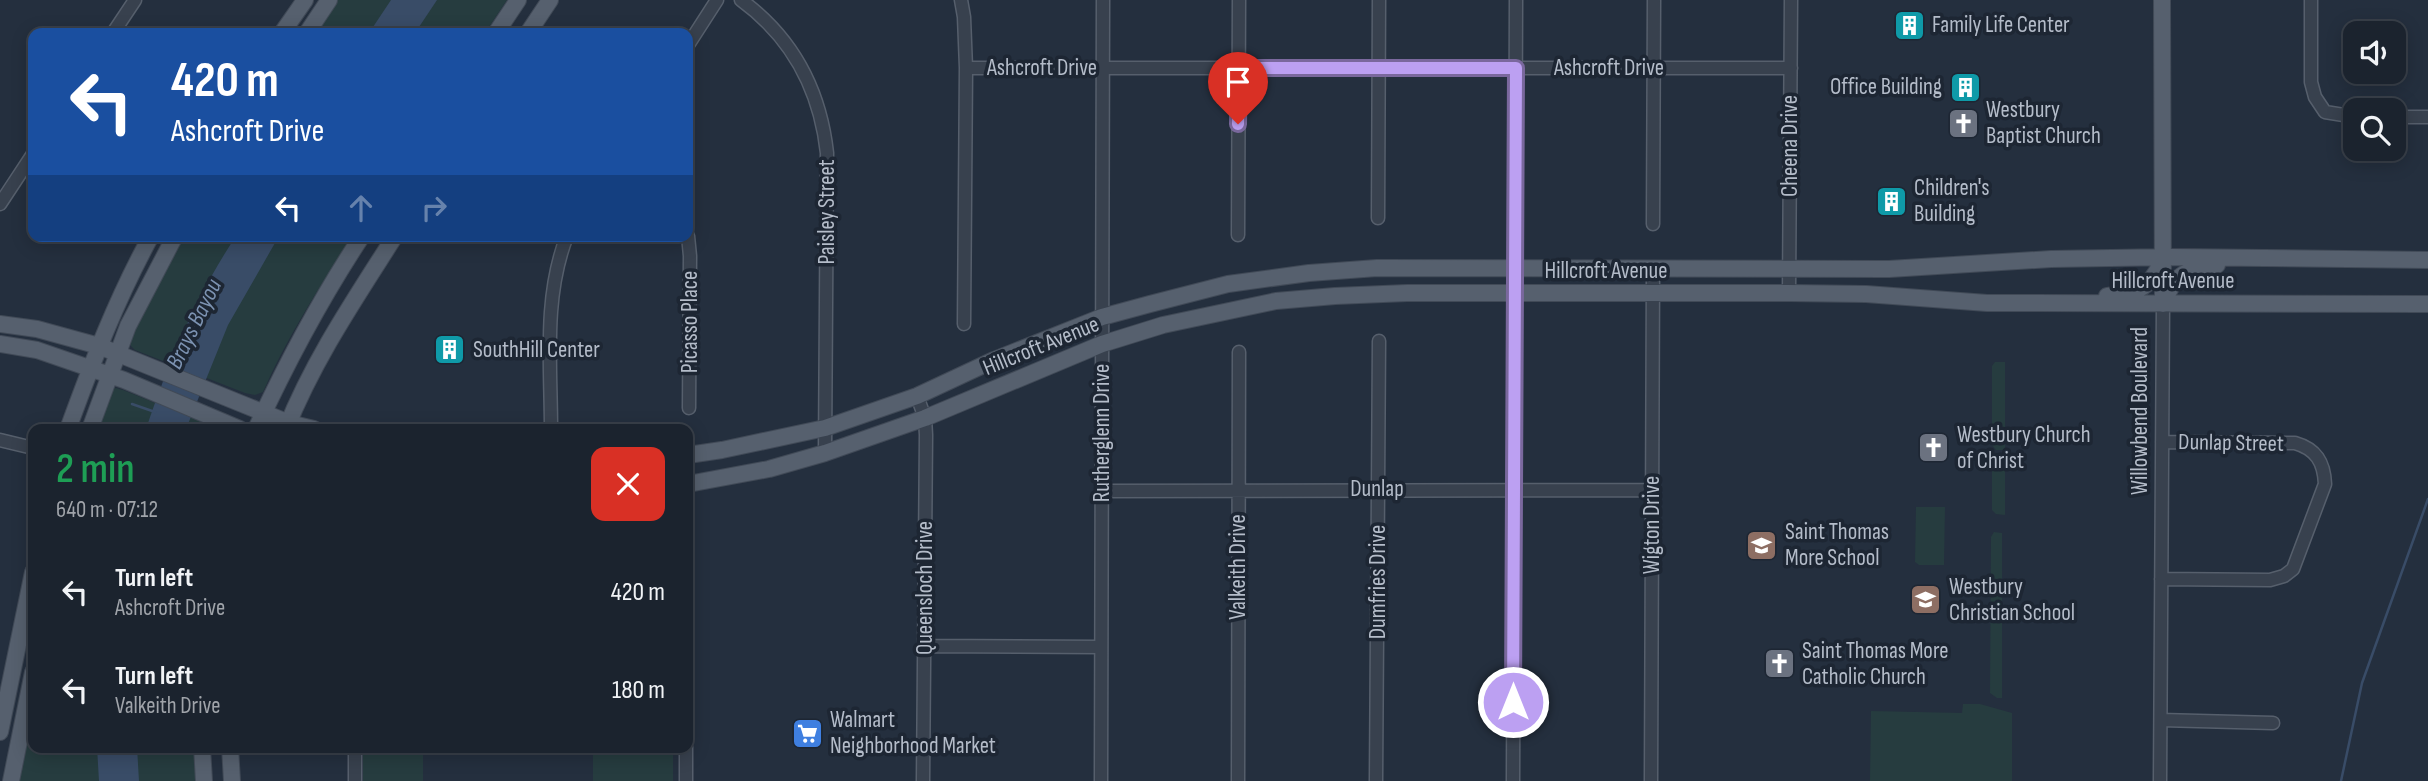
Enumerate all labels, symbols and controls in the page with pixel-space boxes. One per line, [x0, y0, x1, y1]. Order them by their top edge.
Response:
building icon: Family Life Center [1892, 8, 1926, 42]
place label: Family Life Center [1932, 11, 2070, 39]
map controls [2343, 21, 2406, 161]
button: sound [2343, 21, 2406, 84]
text: 420 m [171, 52, 279, 111]
pin [1208, 52, 1268, 124]
street label: Ashcroft Drive [986, 54, 1097, 82]
street label: Ashcroft Drive [1553, 54, 1664, 82]
icon: left [56, 56, 147, 147]
icon: arrive [1219, 63, 1257, 101]
building icon: Office Building [1948, 70, 1982, 104]
place label: Office Building [1830, 73, 1942, 101]
street label: Cheena Drive [1776, 95, 1804, 197]
place label: Westbury Baptist Church [1986, 96, 2101, 150]
button: search [2343, 98, 2406, 161]
church icon: Westbury Baptist Church [1946, 106, 1980, 140]
text: Ashcroft Drive [171, 112, 324, 151]
street label: Paisley Street [813, 159, 841, 265]
place label: Children's Building [1914, 174, 1990, 228]
building icon: Children's Building [1874, 184, 1908, 218]
icon: left [269, 189, 307, 227]
icon: ahead [342, 189, 380, 227]
icon: right [415, 189, 453, 227]
street label: Hillcroft Avenue [1545, 257, 1667, 285]
street label: Hillcroft Avenue [2112, 267, 2234, 295]
street label: Picasso Place [676, 271, 704, 373]
water label: Brays Bayou [160, 274, 228, 374]
street label: Hillcroft Avenue [979, 310, 1103, 382]
street label: Willowbend Boulevard [2126, 327, 2154, 495]
building icon: SouthHill Center [433, 333, 467, 367]
place label: SouthHill Center [473, 336, 600, 364]
street label: Rutherglenn Drive [1088, 364, 1116, 502]
place label: Westbury Church of Christ [1957, 421, 2090, 475]
street label: Dunlap Street [2178, 428, 2284, 458]
church icon: Westbury Church of Christ [1917, 431, 1951, 465]
text: 2 min [56, 444, 135, 495]
button: close [591, 447, 665, 521]
street label: Dunlap [1350, 475, 1404, 503]
street label: Wigton Drive [1638, 476, 1666, 574]
text: 640 m · 07:12 [56, 496, 158, 524]
street label: Valkeith Drive [1224, 514, 1252, 620]
place label: Saint Thomas More School [1785, 518, 1889, 572]
street label: Queensloch Drive [911, 521, 939, 655]
street label: Dumfries Drive [1364, 525, 1392, 639]
school or university icon: Saint Thomas More School [1745, 528, 1779, 562]
text: Turn left [115, 563, 193, 594]
icon: left [56, 573, 94, 611]
place label: Westbury Christian School [1949, 573, 2075, 627]
text: 420 m [611, 577, 665, 608]
school or university icon: Westbury Christian School [1909, 583, 1943, 617]
text: Ashcroft Drive [115, 594, 225, 622]
place label: Saint Thomas More Catholic Church [1802, 637, 1948, 691]
church icon: Saint Thomas More Catholic Church [1762, 647, 1796, 681]
text: Turn left [115, 661, 193, 692]
position arrow [1476, 665, 1550, 739]
icon: left [56, 671, 94, 709]
text: 180 m [612, 675, 665, 706]
text: Valkeith Drive [115, 692, 220, 720]
place label: Walmart Neighborhood Market [830, 706, 996, 760]
supermarket icon: Walmart Neighborhood Market [790, 716, 824, 750]

